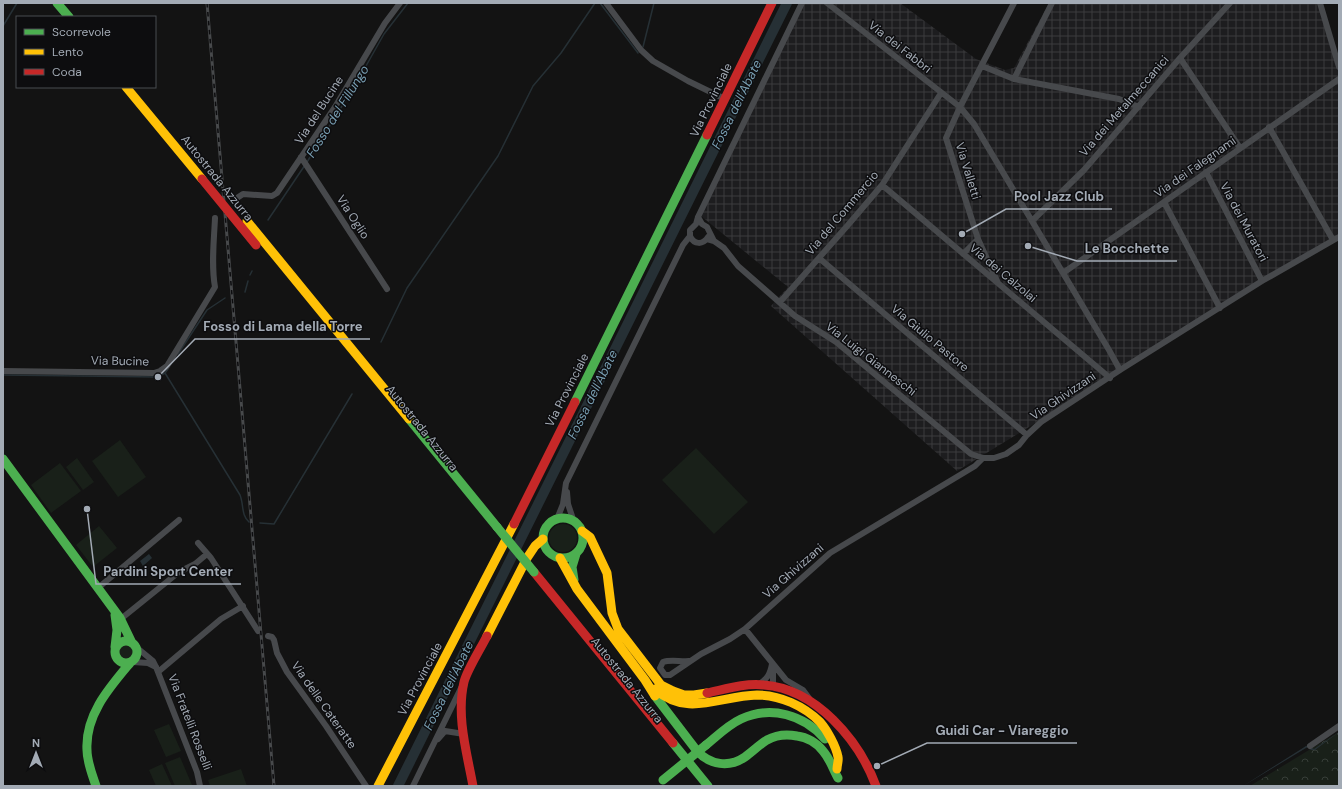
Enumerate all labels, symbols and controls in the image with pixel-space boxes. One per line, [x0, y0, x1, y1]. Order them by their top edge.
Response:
legend [16, 16, 156, 88]
street label: Via dei Fabbri [865, 17, 935, 77]
text: Scorrevole [52, 24, 111, 40]
text: Lento [52, 44, 83, 60]
street label: Via dei Metalmeccanici [1076, 52, 1172, 160]
water label: Fossa dell'Abate [708, 57, 765, 152]
street label: Via Provinciale [686, 60, 736, 140]
water label: Fosso del Fillungo [302, 62, 373, 161]
text: Coda [52, 64, 82, 80]
street label: Via del Bucine [291, 73, 347, 147]
street label: Autostrada Azzurra [177, 132, 257, 224]
street label: Via dei Falegnami [1151, 133, 1239, 201]
street label: Via Valletti [952, 141, 984, 202]
street label: Via del Commercio [802, 167, 882, 259]
street label: Via dei Muratori [1216, 179, 1272, 265]
callout: Pool Jazz Club [1006, 184, 1112, 209]
text: Pool Jazz Club [1014, 188, 1104, 205]
street label: Via Oglio [333, 192, 373, 242]
callout: Le Bocchette [1077, 236, 1177, 261]
street label: Via dei Calzolai [966, 240, 1040, 306]
text: Le Bocchette [1085, 240, 1169, 257]
street label: Via Giulio Pastore [888, 301, 972, 375]
callout: Fosso di Lama della Torre [195, 314, 370, 339]
text: Fosso di Lama della Torre [203, 318, 363, 335]
street label: Via Luigi Gianneschi [822, 318, 920, 400]
water label: Fossa dell'Abate [564, 347, 621, 442]
street label: Via Provinciale [542, 350, 592, 429]
street label: Via Bucine [91, 352, 149, 370]
street label: Via Ghivizzani [1027, 368, 1099, 424]
street label: Autostrada Azzurra [382, 382, 462, 474]
street label: Via Ghivizzani [759, 540, 827, 602]
callout: Pardini Sport Center [96, 559, 241, 584]
text: Pardini Sport Center [103, 563, 233, 580]
street label: Autostrada Azzurra [587, 634, 667, 726]
water label: Fossa dell'Abate [420, 638, 477, 733]
street label: Via Provinciale [394, 640, 446, 718]
street label: Via delle Cateratte [288, 658, 360, 752]
street label: Via Fratelli Rosselli [164, 672, 216, 772]
callout: Guidi Car - Viareggio [927, 718, 1077, 743]
text: Guidi Car - Viareggio [935, 722, 1069, 739]
north arrow [16, 733, 56, 773]
text: N [32, 736, 40, 750]

